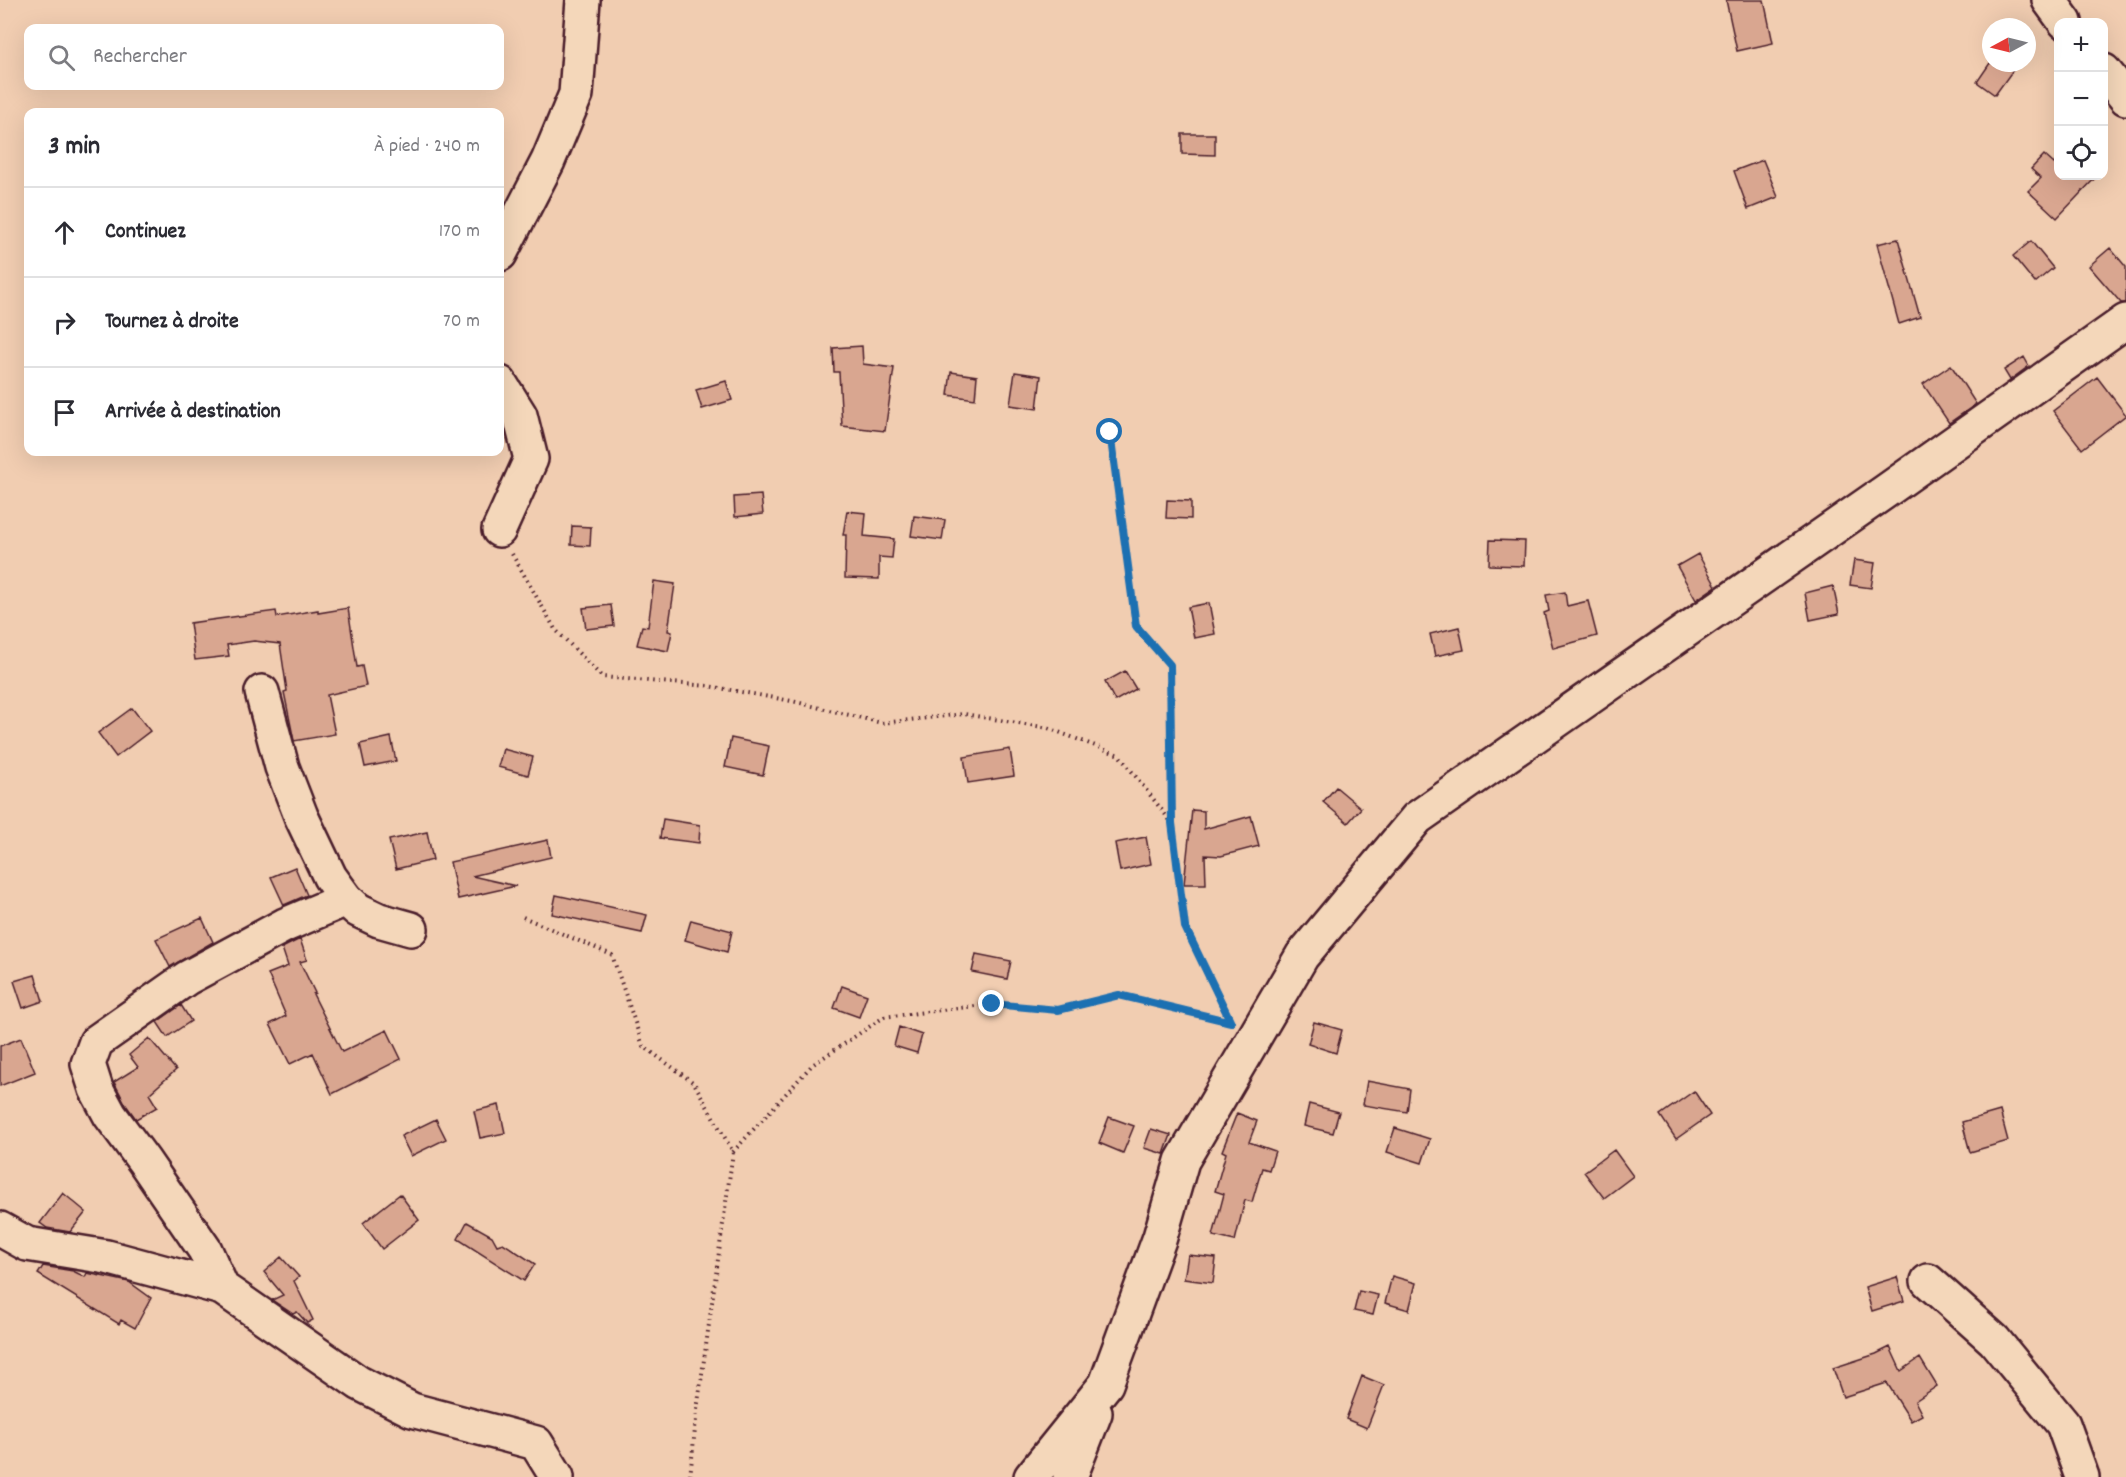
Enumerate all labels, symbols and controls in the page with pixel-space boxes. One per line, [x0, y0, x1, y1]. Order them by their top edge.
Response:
north arrow [1982, 18, 2036, 72]
map controls [2054, 18, 2108, 180]
button: + [2054, 18, 2108, 72]
search box [24, 24, 504, 90]
icon: search [45, 41, 78, 74]
text: Rechercher [93, 42, 187, 73]
button: − [2054, 72, 2108, 126]
button: locate [2054, 126, 2108, 180]
text: 3 min [48, 129, 100, 166]
text: À pied · 240 m [374, 133, 480, 161]
icon: ahead [48, 216, 81, 249]
text: Continuez [105, 217, 186, 248]
text: 170 m [439, 218, 480, 246]
icon: right [48, 306, 81, 339]
text: Tournez à droite [105, 307, 239, 338]
text: 70 m [443, 308, 480, 336]
icon: arrive [48, 396, 81, 429]
text: Arrivée à destination [105, 397, 281, 428]
route start [1096, 418, 1122, 444]
route end [978, 990, 1004, 1016]

